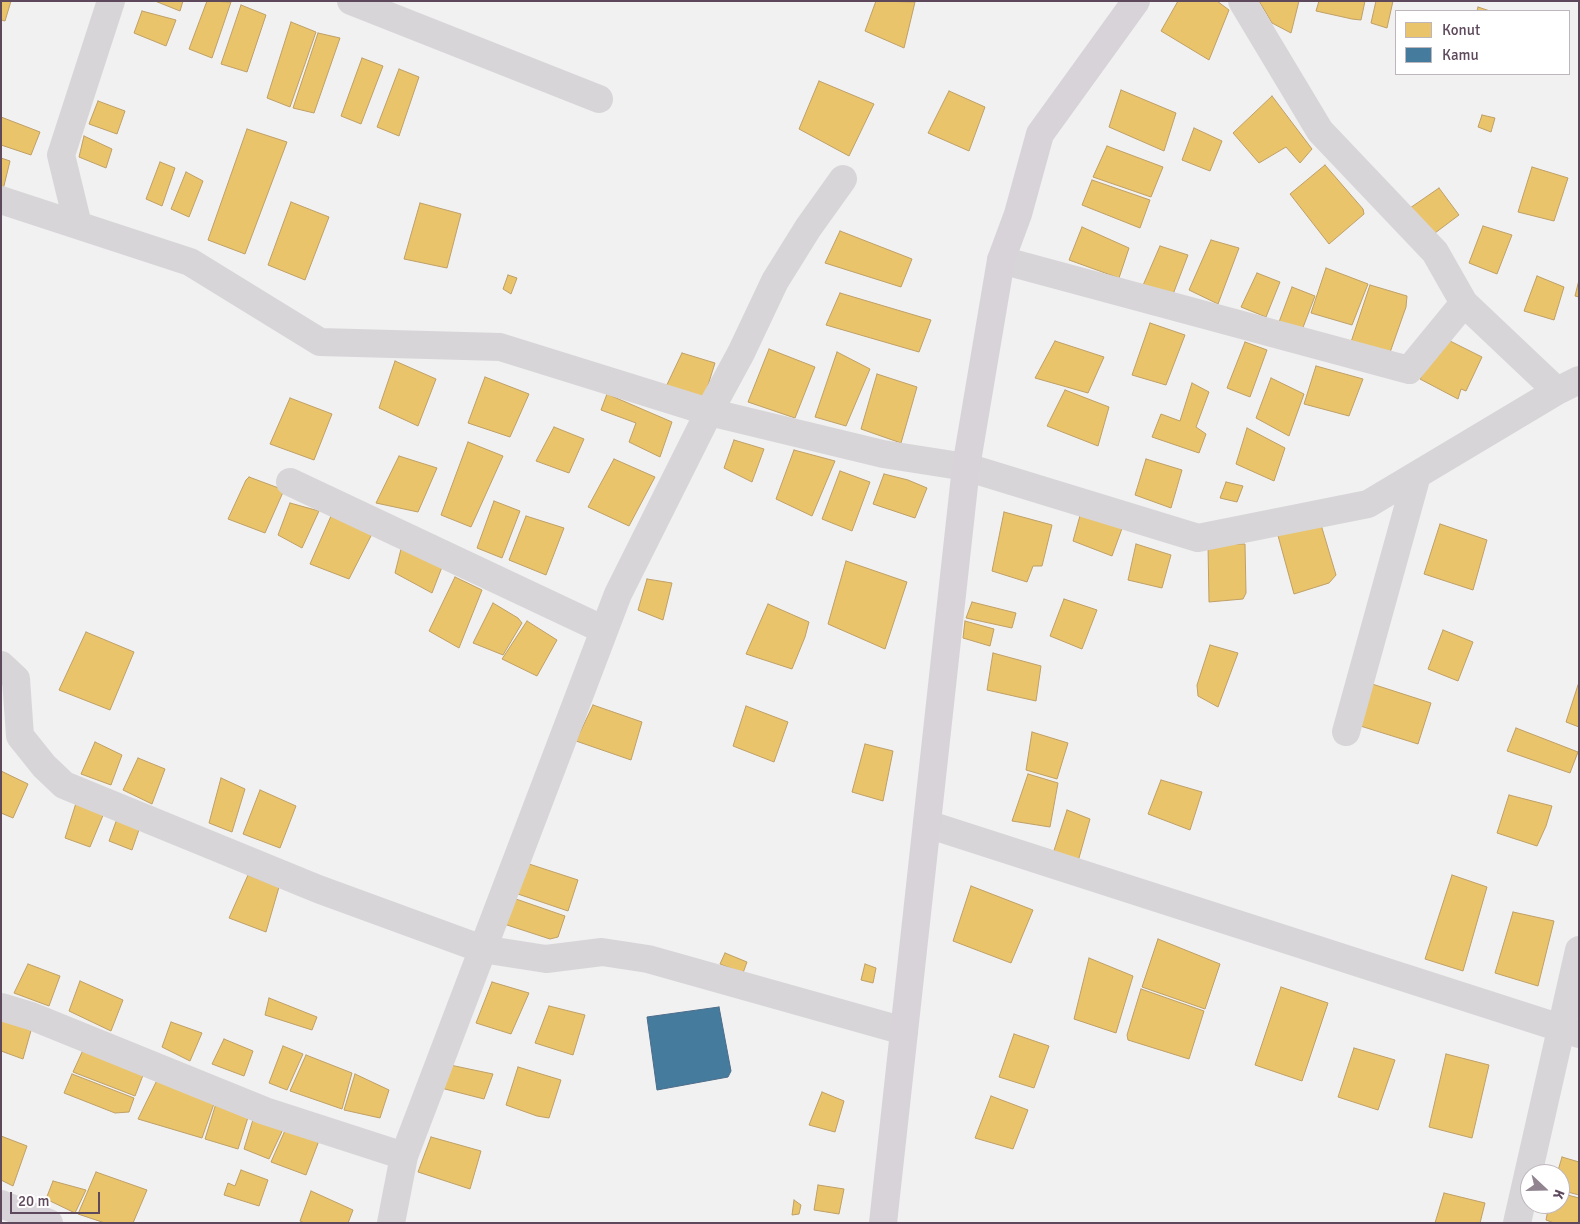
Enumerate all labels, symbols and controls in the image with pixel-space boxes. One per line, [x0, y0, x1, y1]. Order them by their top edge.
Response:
legend [1395, 10, 1570, 75]
text: Konut [1442, 21, 1480, 39]
text: Kamu [1442, 46, 1479, 64]
north arrow [1520, 1164, 1570, 1214]
scale bar [12, 1182, 102, 1214]
text: K [1549, 1187, 1568, 1201]
text: 20 m [18, 1192, 49, 1210]

